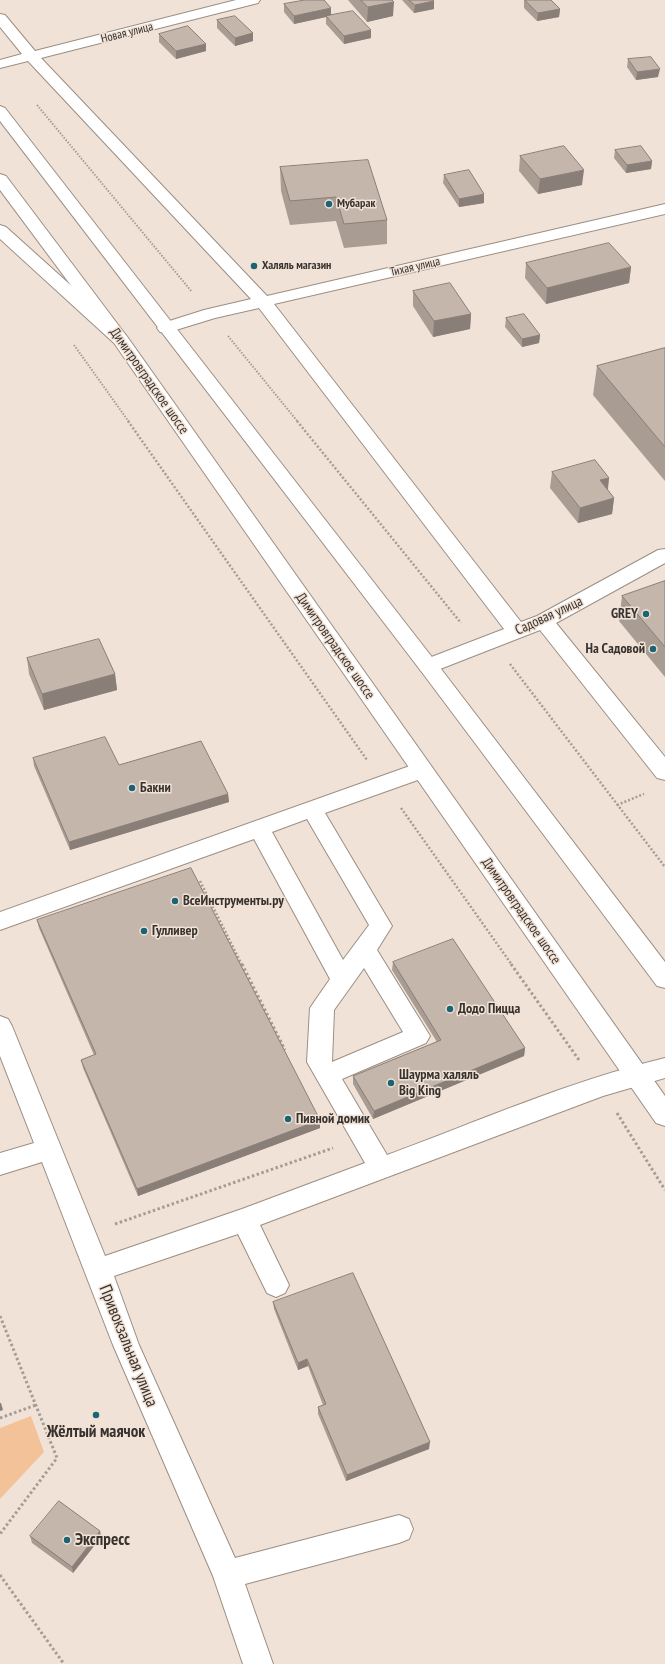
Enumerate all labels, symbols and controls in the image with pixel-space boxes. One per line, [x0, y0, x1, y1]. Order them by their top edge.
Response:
street label: Новая улица [100, 20, 154, 46]
place label: Мубарак [337, 197, 375, 211]
marker: Мубарак [324, 199, 334, 209]
street label: Тихая улица [388, 254, 442, 280]
place label: Халяль магазин [262, 259, 331, 273]
marker: Халяль магазин [249, 261, 259, 271]
street label: Димитровградское шоссе [106, 325, 192, 437]
street label: Димитровградское шоссе [292, 590, 378, 702]
street label: Садовая улица [513, 593, 585, 639]
place label: GREY [611, 606, 638, 622]
marker: GREY [641, 609, 651, 619]
place label: На Садовой [585, 641, 645, 657]
marker: На Садовой [648, 644, 658, 654]
place label: Бакни [140, 780, 171, 796]
marker: Бакни [127, 783, 137, 793]
street label: Димитровградское шоссе [478, 855, 564, 967]
place label: ВсеИнструменты.ру [183, 893, 284, 909]
marker: ВсеИнструменты.ру [170, 896, 180, 906]
place label: Гулливер [152, 923, 198, 939]
marker: Гулливер [139, 926, 149, 936]
place label: Додо Пицца [458, 1001, 520, 1017]
marker: Додо Пицца [445, 1004, 455, 1014]
place label: Шаурма халяль Big King [399, 1067, 479, 1100]
marker: Шаурма халяль Big King [386, 1078, 396, 1088]
place label: Пивной домик [296, 1111, 370, 1127]
marker: Пивной домик [283, 1114, 293, 1124]
street label: Привокзальная улица [94, 1282, 162, 1410]
marker: Жёлтый маячок [91, 1410, 101, 1420]
place label: Жёлтый маячок [47, 1422, 145, 1442]
place label: Экспресс [75, 1530, 130, 1550]
marker: Экспресс [62, 1535, 72, 1545]

